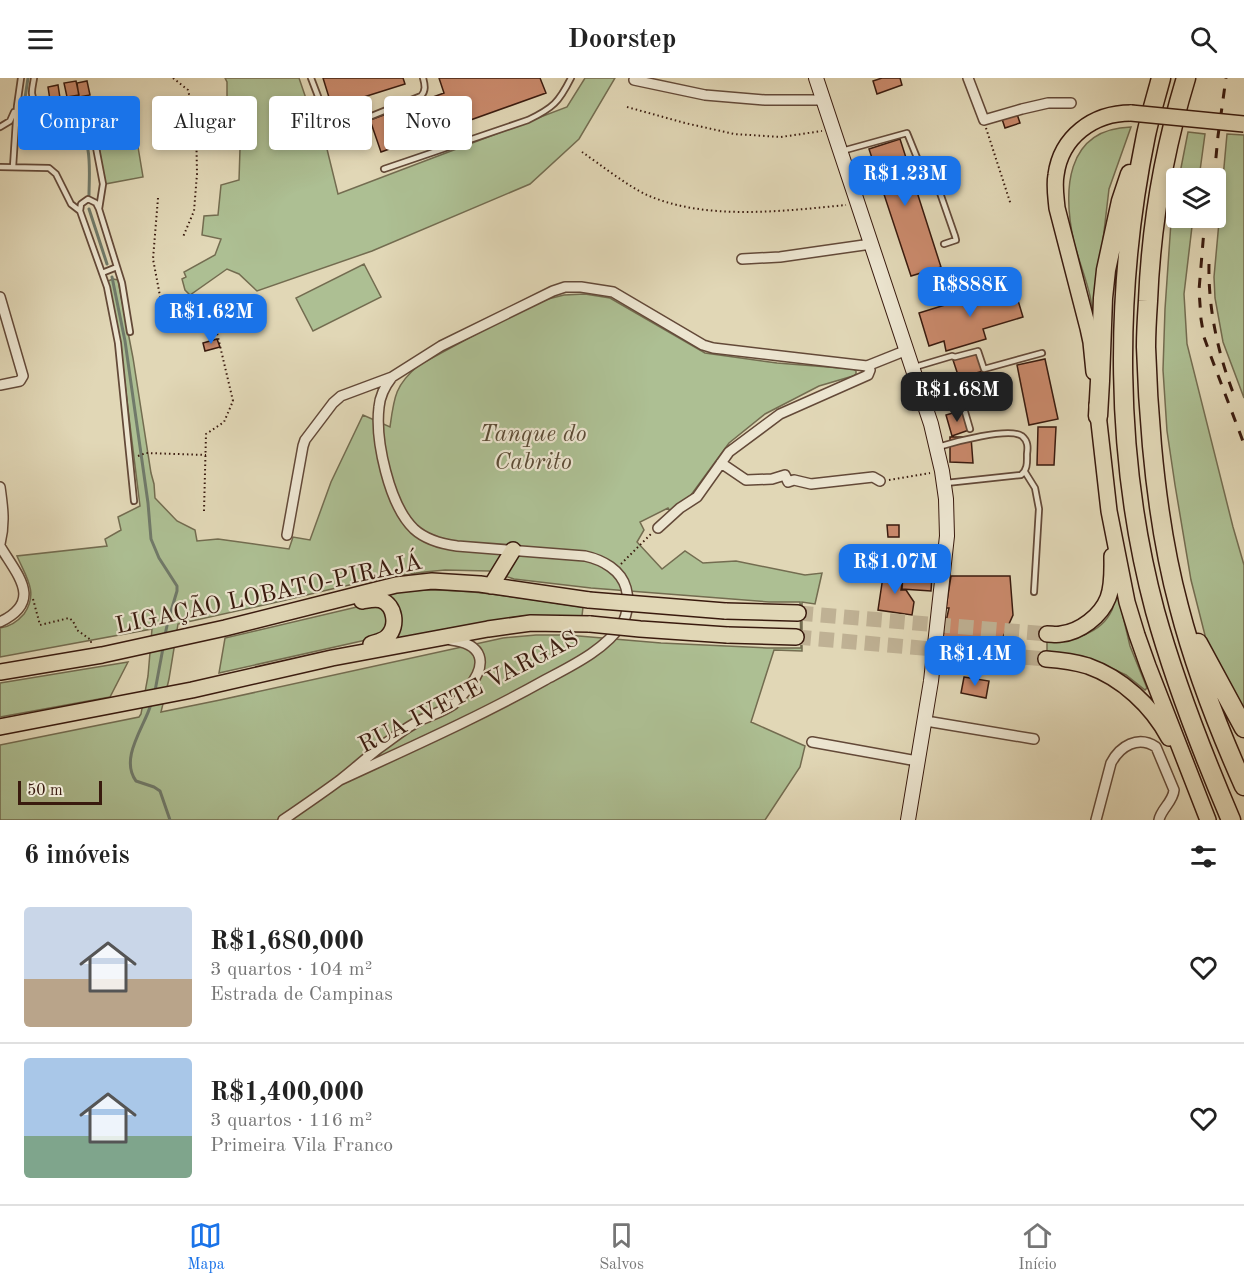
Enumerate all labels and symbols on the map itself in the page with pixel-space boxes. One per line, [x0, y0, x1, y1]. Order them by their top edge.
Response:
pin: R$1.23M [850, 156, 960, 207]
pin: R$888K [921, 267, 1019, 318]
pin: R$1.62M [156, 294, 266, 345]
pin: R$1.68M [902, 372, 1012, 423]
park label: Tanque do Cabrito [479, 423, 587, 475]
pin: R$1.07M [840, 544, 950, 595]
street label: LIGAÇÃO LOBATO-PIRAJÁ [112, 547, 425, 639]
street label: RUA IVETE VARGAS [355, 627, 583, 759]
pin: R$1.4M [926, 636, 1024, 687]
scale bar [18, 778, 102, 806]

